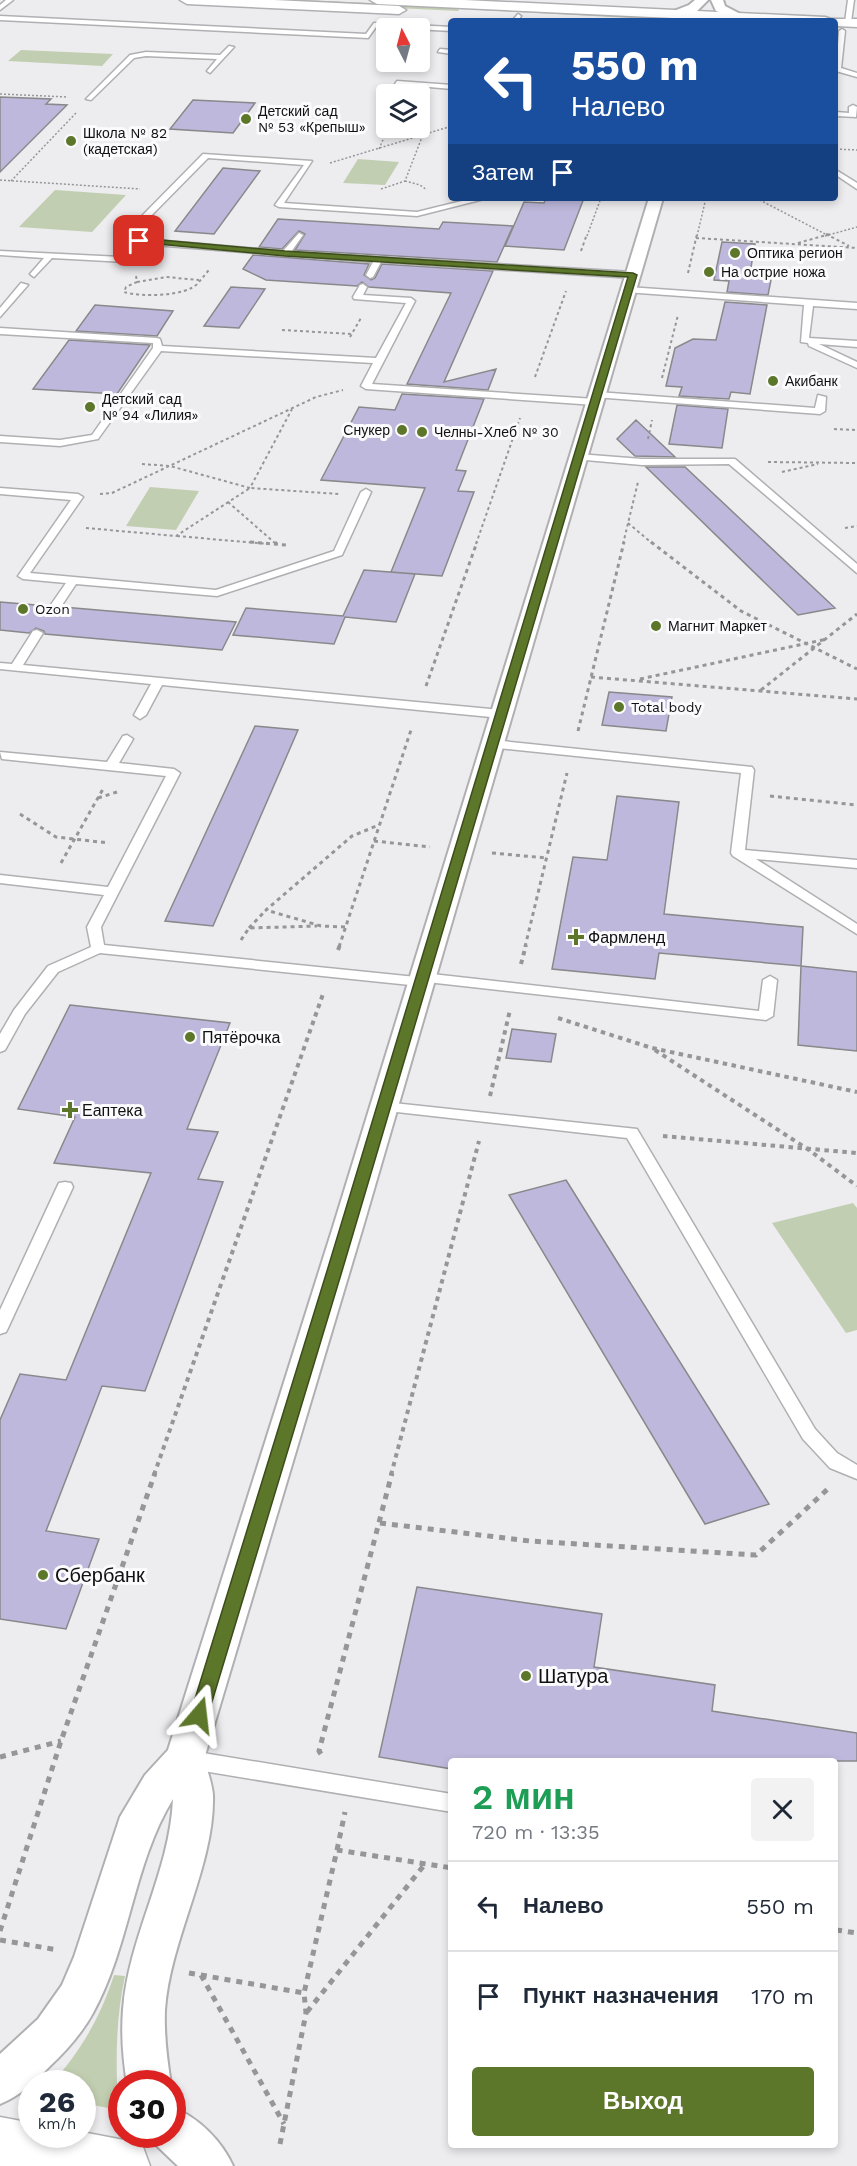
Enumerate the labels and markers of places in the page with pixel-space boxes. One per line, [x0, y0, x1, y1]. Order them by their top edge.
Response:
place label: Детский сад № 53 «Крепыш» [258, 103, 366, 135]
marker: Детский сад № 53 «Крепыш» [239, 112, 253, 126]
place label: Школа № 82 (кадетская) [83, 125, 167, 157]
marker: Школа № 82 (кадетская) [64, 134, 78, 148]
pin [113, 215, 164, 266]
place label: Оптика регион [747, 245, 843, 261]
marker: Оптика регион [728, 246, 742, 260]
place label: На острие ножа [721, 264, 826, 280]
marker: На острие ножа [702, 265, 716, 279]
place label: Акибанк [785, 373, 838, 389]
marker: Акибанк [766, 374, 780, 388]
place label: Детский сад № 94 «Лилия» [102, 391, 199, 423]
marker: Детский сад № 94 «Лилия» [83, 400, 97, 414]
place label: Снукер [343, 422, 390, 438]
marker: Снукер [395, 423, 409, 437]
place label: Челны-Хлеб № 30 [434, 424, 559, 440]
marker: Челны-Хлеб № 30 [415, 425, 429, 439]
place label: Ozon [35, 601, 70, 617]
marker: Ozon [16, 602, 30, 616]
place label: Магнит Маркет [668, 618, 767, 634]
marker: Магнит Маркет [649, 619, 663, 633]
place label: Total body [631, 699, 703, 715]
marker: Total body [612, 700, 626, 714]
place label: Фармленд [588, 928, 666, 947]
marker: Фармленд [569, 930, 583, 944]
place label: Пятёрочка [202, 1028, 281, 1047]
marker: Пятёрочка [183, 1030, 197, 1044]
place label: Еаптека [82, 1101, 143, 1120]
marker: Еаптека [63, 1103, 77, 1117]
place label: Сбербанк [55, 1563, 145, 1587]
marker: Сбербанк [36, 1568, 50, 1582]
place label: Шатура [538, 1664, 609, 1688]
marker: Шатура [519, 1669, 533, 1683]

